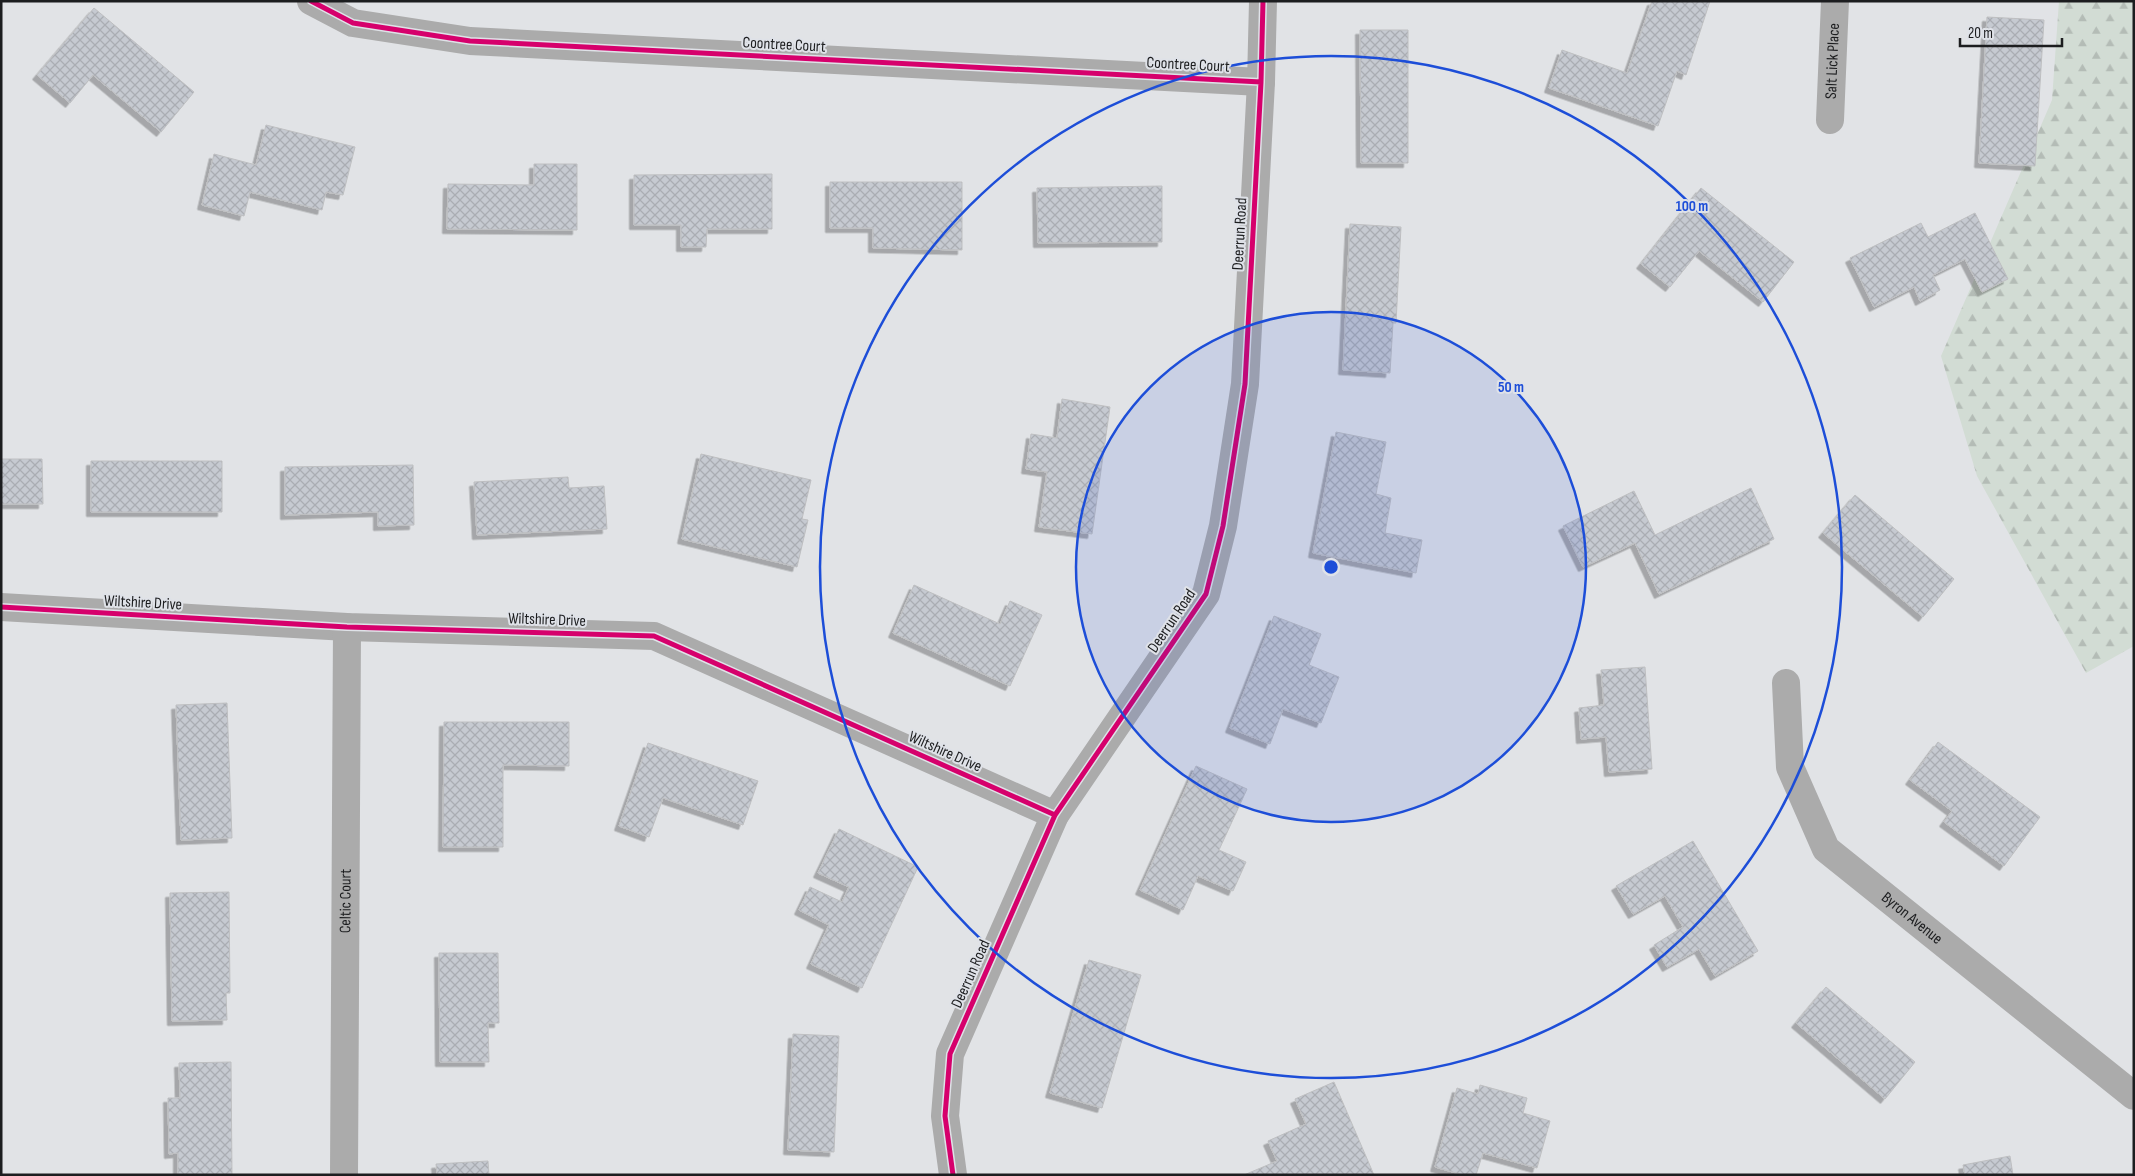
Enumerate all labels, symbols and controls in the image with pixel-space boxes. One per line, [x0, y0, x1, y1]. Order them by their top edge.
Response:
scale bar [1960, 15, 2062, 47]
street label: Salt Lick Place [1821, 23, 1844, 99]
text: 20 m [1968, 24, 1993, 43]
street label: Coontree Court [742, 33, 826, 57]
street label: Coontree Court [1146, 53, 1230, 77]
street label: Deerrun Road [1229, 197, 1251, 271]
text: 100 m [1676, 197, 1708, 216]
text: 50 m [1498, 378, 1524, 397]
centre of rings [1322, 558, 1340, 576]
street label: Deerrun Road [1144, 586, 1200, 656]
street label: Wiltshire Drive [104, 591, 182, 615]
street label: Wiltshire Drive [508, 609, 586, 631]
street label: Wiltshire Drive [906, 727, 984, 777]
street label: Celtic Court [336, 869, 355, 933]
street label: Byron Avenue [1878, 888, 1946, 948]
street label: Deerrun Road [948, 937, 994, 1011]

